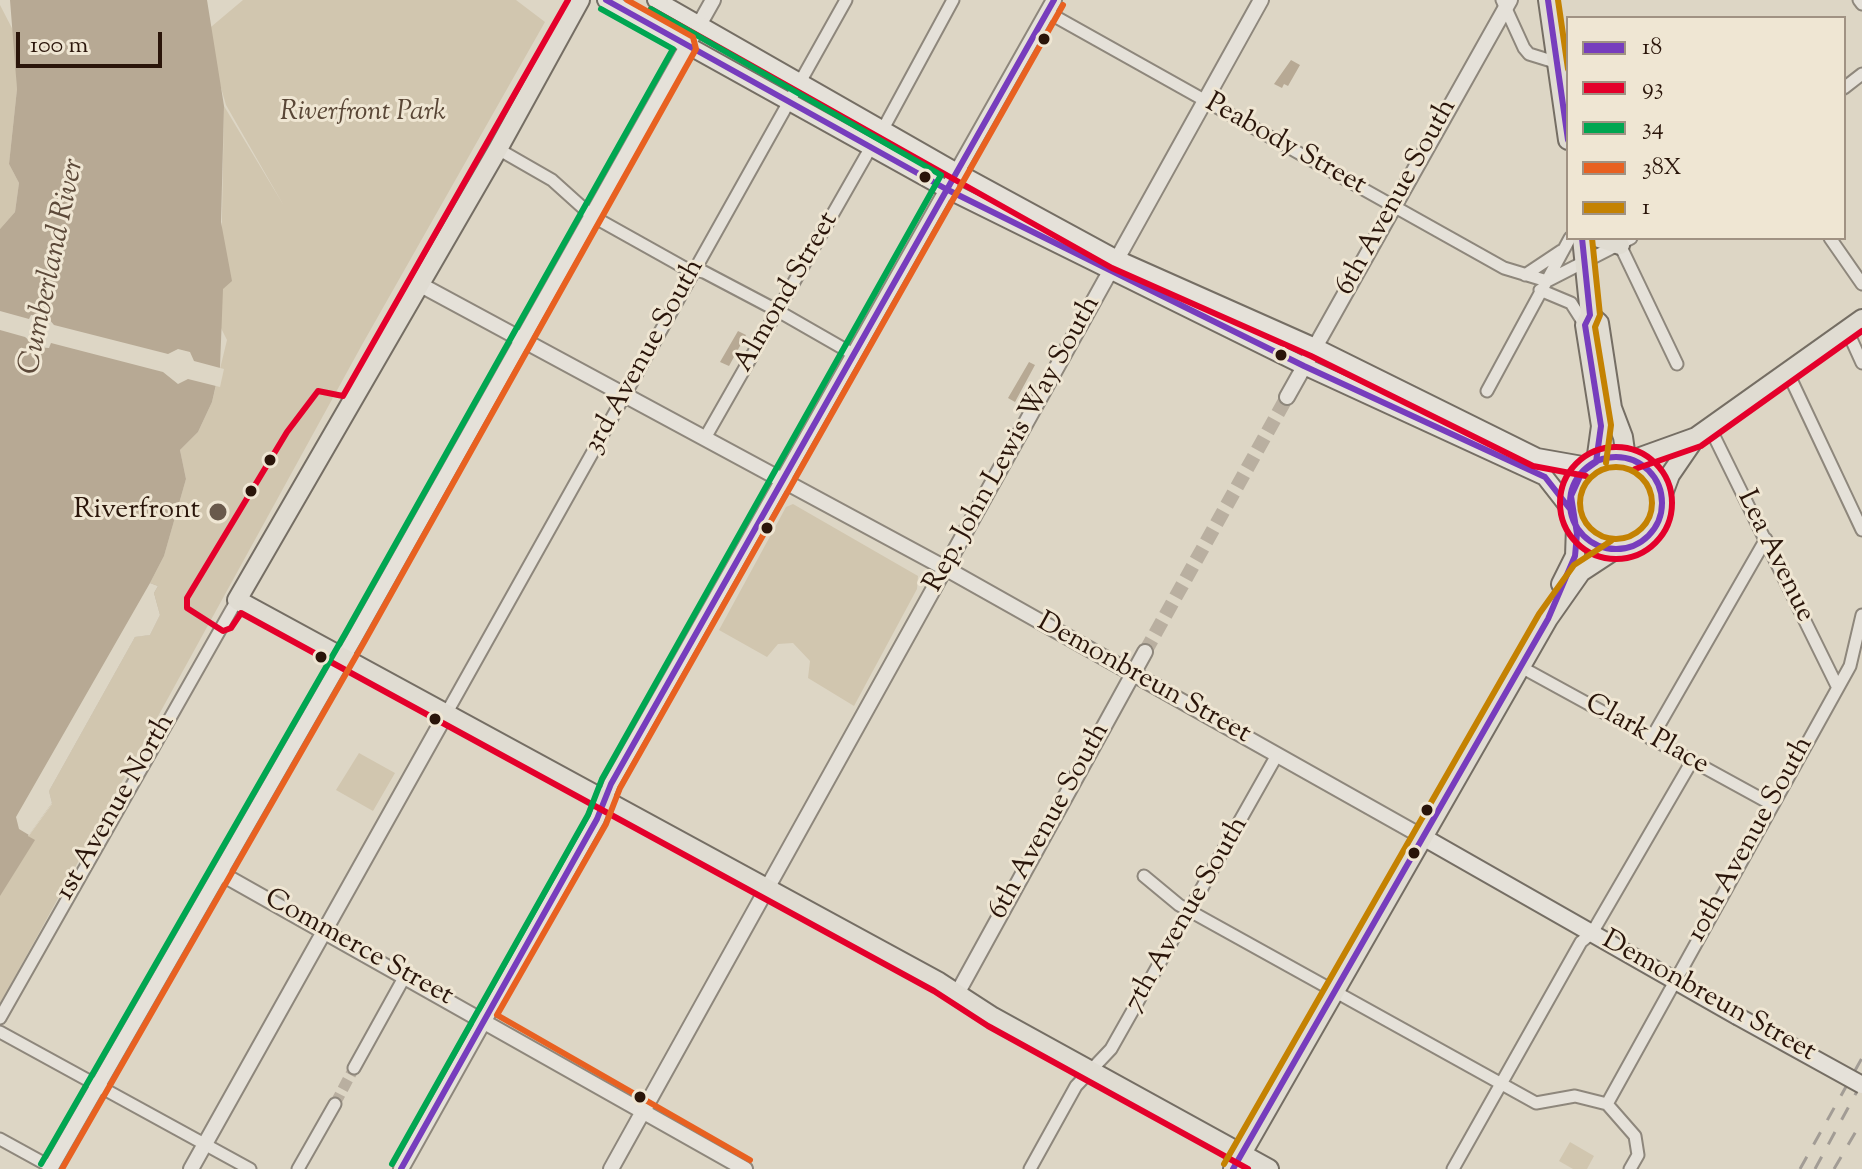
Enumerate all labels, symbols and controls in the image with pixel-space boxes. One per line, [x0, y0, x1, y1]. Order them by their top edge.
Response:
scale bar [20, 16, 166, 66]
legend [1566, 16, 1846, 240]
text: 100 m [30, 29, 88, 63]
unlabelled marker [1036, 31, 1052, 47]
text: 18 [1642, 31, 1662, 65]
text: 93 [1642, 71, 1663, 105]
street label: Peabody Street [1199, 88, 1371, 204]
street label: 6th Avenue South [1330, 94, 1466, 302]
park label: Riverfront Park [280, 97, 446, 131]
text: 34 [1642, 111, 1664, 145]
text: 38X [1642, 151, 1681, 185]
water label: Cumberland River [14, 156, 94, 378]
unlabelled marker [917, 169, 933, 185]
text: 1 [1642, 191, 1650, 225]
street label: Almond Street [729, 207, 847, 379]
street label: 3rd Avenue South [579, 254, 713, 460]
street label: Rep. John Lewis Way South [918, 291, 1110, 599]
unlabelled marker [1273, 347, 1289, 363]
unlabelled marker [262, 452, 278, 468]
unlabelled marker [243, 483, 259, 499]
street label: Lea Avenue [1728, 486, 1820, 628]
place label: Riverfront [73, 495, 200, 529]
marker: Riverfront [207, 501, 229, 523]
unlabelled marker [759, 520, 775, 536]
street label: Demonbreun Street [1030, 607, 1256, 753]
unlabelled marker [313, 649, 329, 665]
street label: Clark Place [1578, 688, 1714, 784]
street label: 1st Avenue North [50, 709, 184, 907]
unlabelled marker [427, 711, 443, 727]
street label: 6th Avenue South [983, 718, 1119, 926]
street label: 10th Avenue South [1682, 731, 1822, 949]
unlabelled marker [1419, 802, 1435, 818]
street label: 7th Avenue South [1119, 811, 1257, 1019]
unlabelled marker [1406, 845, 1422, 861]
street label: Commerce Street [258, 883, 458, 1015]
street label: Demonbreun Street [1595, 925, 1821, 1071]
unlabelled marker [632, 1089, 648, 1105]

